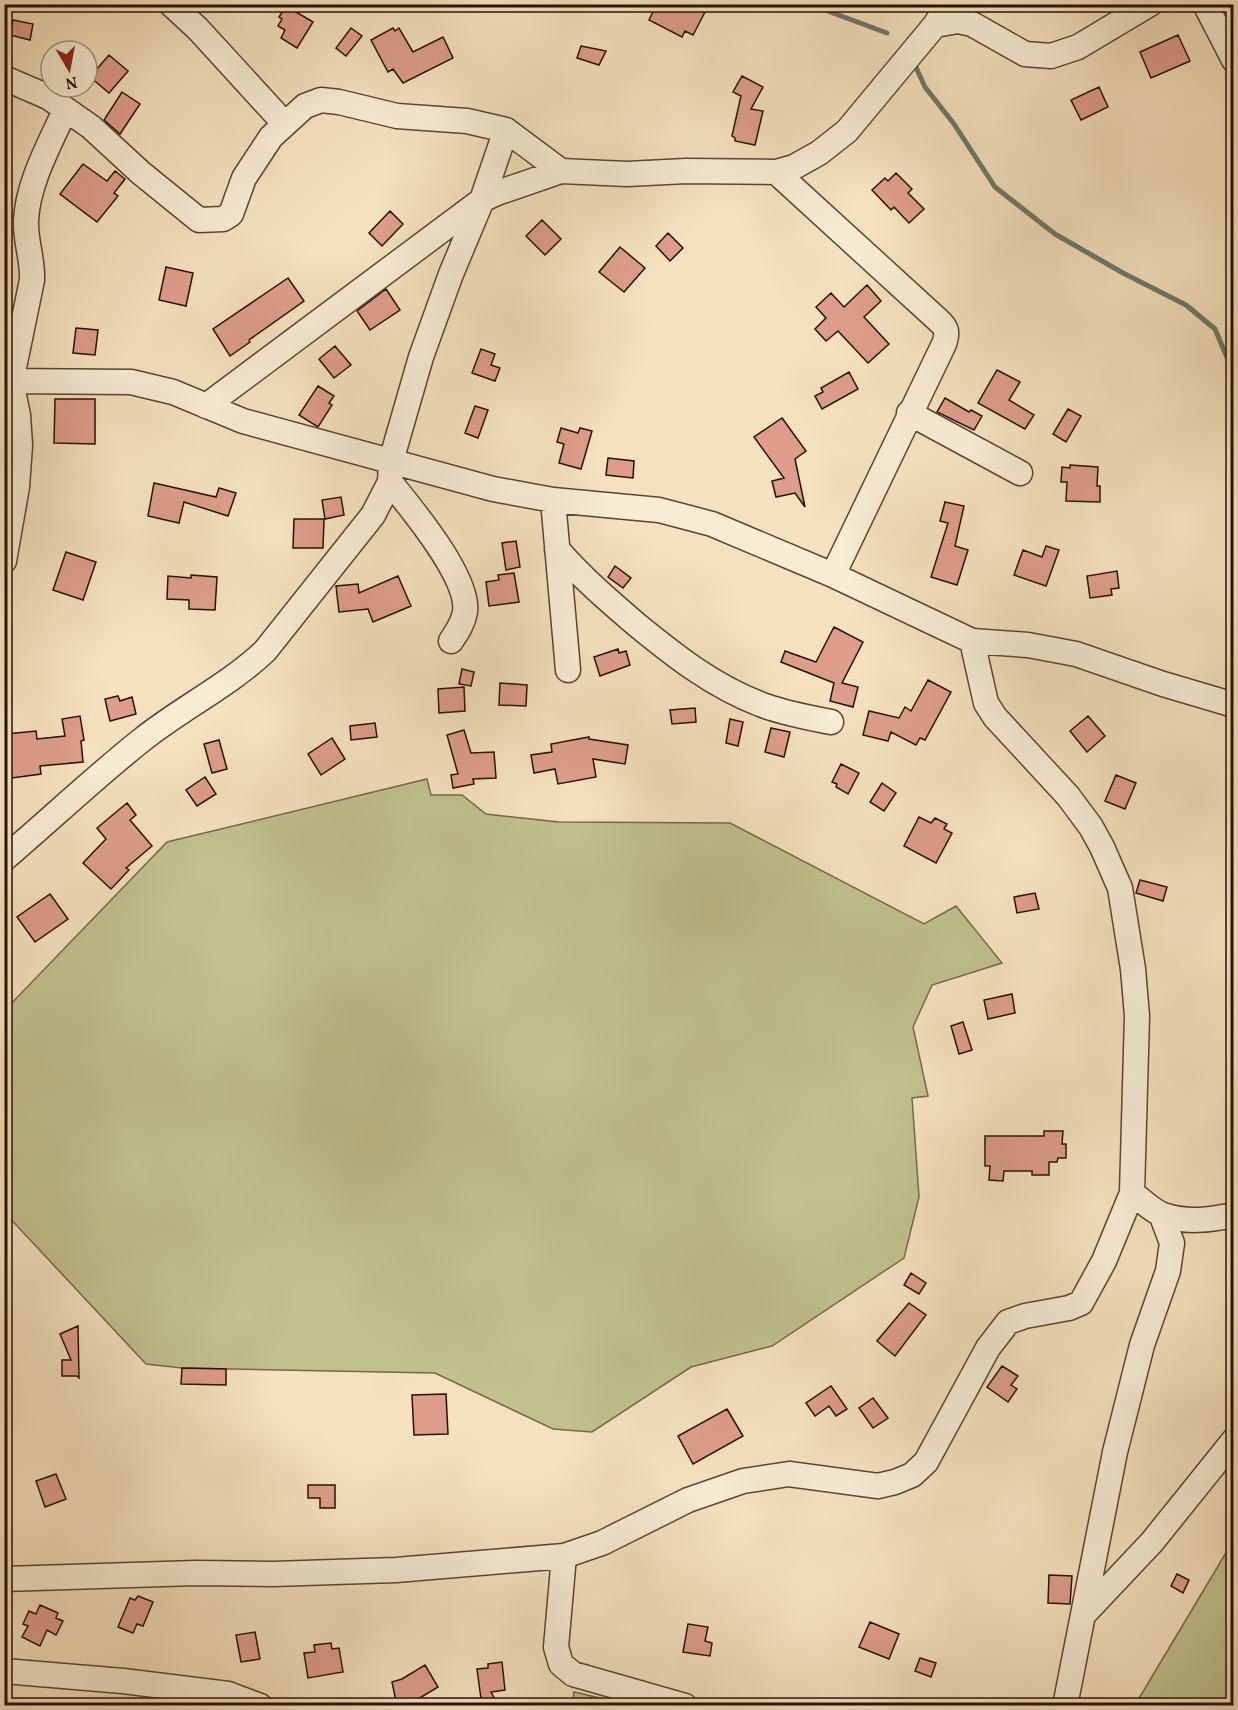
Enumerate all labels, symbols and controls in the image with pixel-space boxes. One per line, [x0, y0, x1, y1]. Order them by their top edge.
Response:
north arrow [39, 39, 99, 99]
text: N [63, 70, 79, 94]

